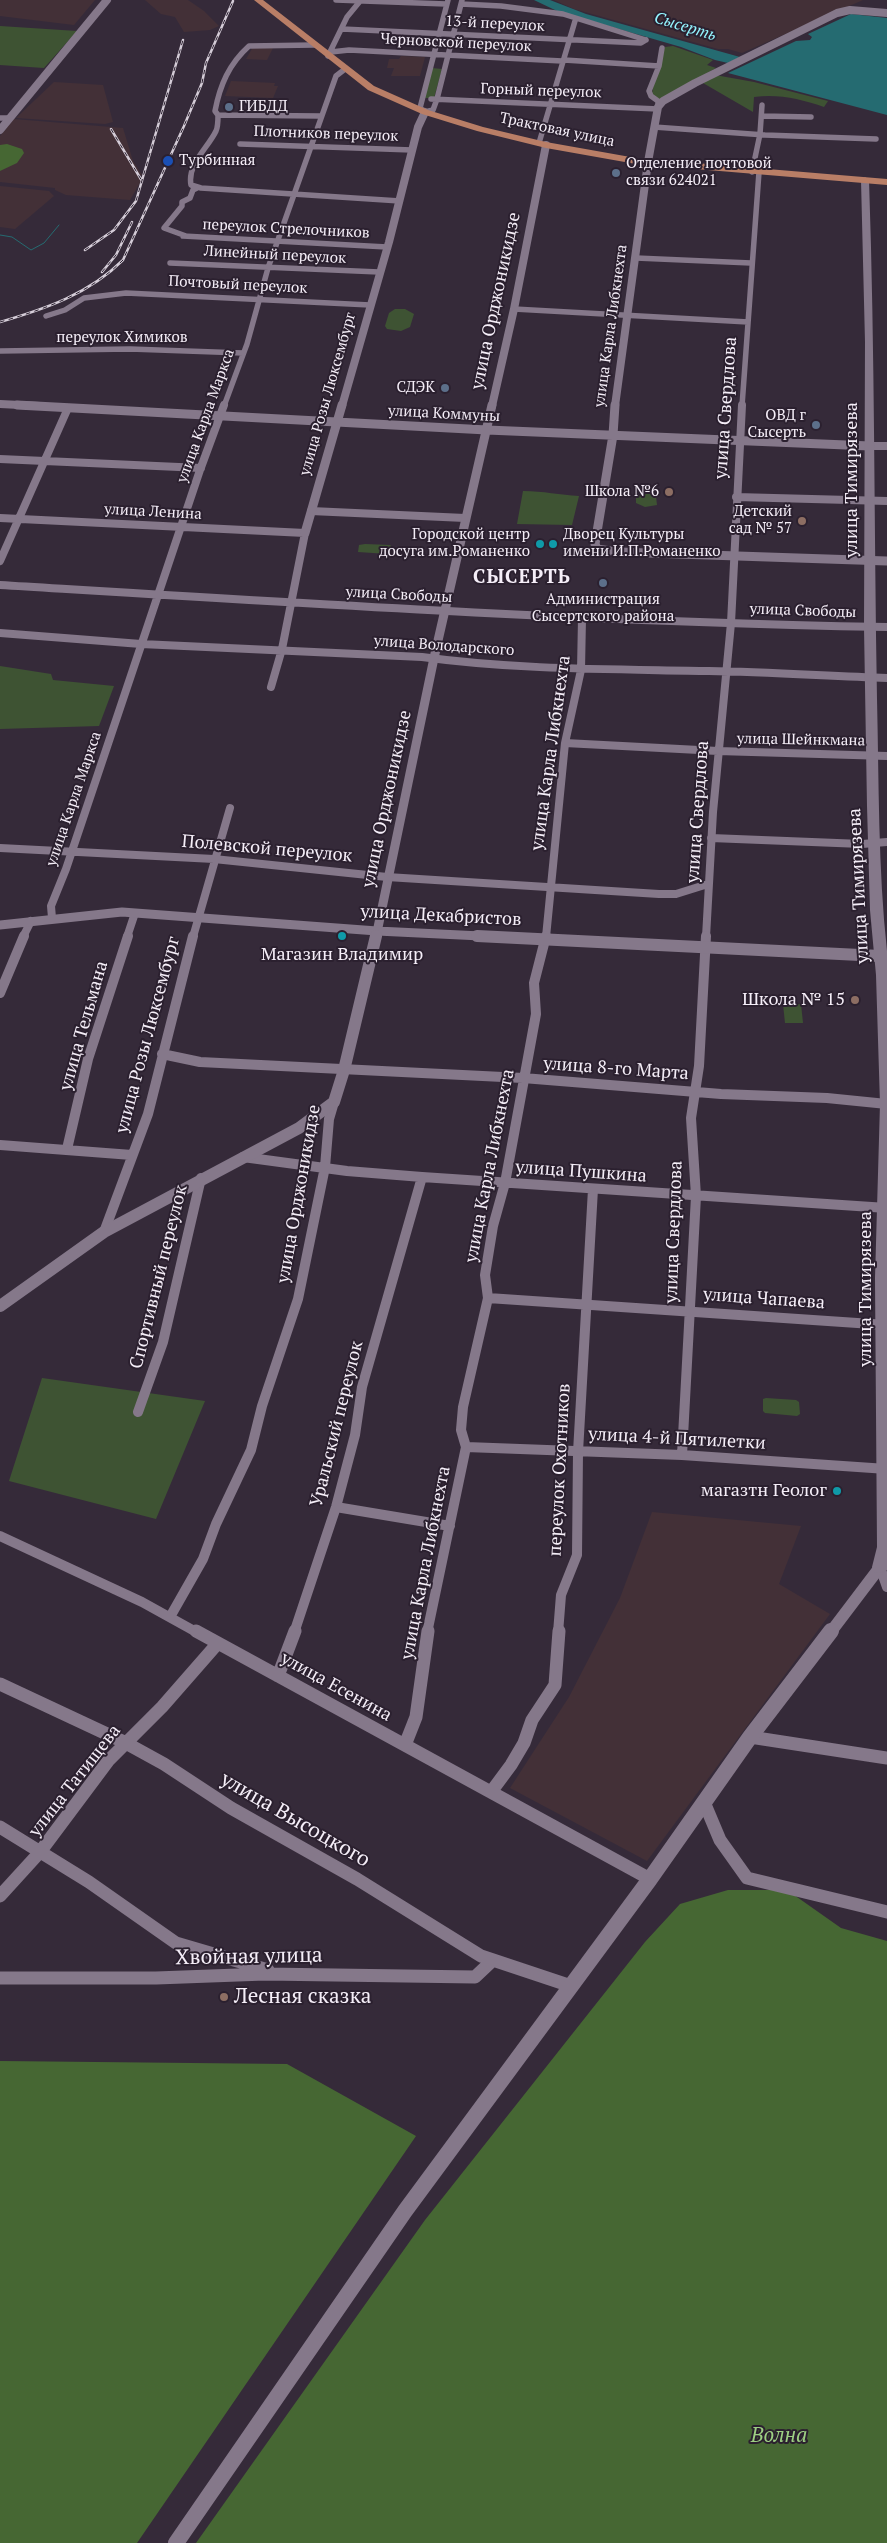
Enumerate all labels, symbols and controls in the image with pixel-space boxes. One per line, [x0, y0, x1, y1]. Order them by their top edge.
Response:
water label: Сысерть [652, 9, 718, 45]
street label: 13-й переулок [445, 12, 545, 36]
street label: Черновской переулок [380, 30, 532, 56]
street label: Горный переулок [480, 80, 602, 102]
place label: ГИБДД [239, 98, 288, 116]
marker: ГИБДД [223, 101, 235, 113]
street label: Трактовая улица [498, 109, 616, 151]
street label: Плотников переулок [253, 122, 399, 146]
place label: Турбинная [179, 152, 256, 170]
marker: Турбинная [161, 154, 175, 168]
place label: Отделение почтовой связи 624021 [626, 155, 772, 190]
marker: Отделение почтовой связи 624021 [610, 167, 622, 179]
street label: улица Орджоникидзе [467, 210, 525, 392]
street label: переулок Стрелочников [202, 216, 370, 242]
street label: Линейный переулок [203, 242, 347, 268]
street label: улица Карла Либкнехта [591, 244, 631, 408]
street label: Почтовый переулок [168, 272, 308, 298]
street label: улица Розы Люксембург [296, 310, 360, 478]
street label: переулок Химиков [56, 329, 188, 347]
street label: улица Свердлова [710, 336, 742, 480]
street label: улица Карла Маркса [173, 347, 239, 485]
place label: СДЭК [396, 379, 435, 397]
marker: СДЭК [439, 382, 451, 394]
street label: улица Коммуны [387, 402, 501, 426]
street label: улица Тимирязева [841, 402, 863, 558]
place label: ОВД г Сысерть [748, 407, 806, 442]
marker: ОВД г Сысерть [810, 419, 822, 431]
place label: Школа №6 [585, 483, 659, 501]
marker: Школа №6 [663, 486, 675, 498]
street label: улица Ленина [104, 500, 202, 524]
place label: Детский сад № 57 [729, 503, 792, 538]
marker: Детский сад № 57 [796, 515, 808, 527]
place label: Городской центр досуга им.Романенко [379, 526, 530, 561]
place label: Дворец Культуры имени И.П.Романенко [563, 526, 720, 561]
marker: Городской центр досуга им.Романенко [534, 538, 546, 550]
marker: Дворец Культуры имени И.П.Романенко [547, 538, 559, 550]
district label: СЫСЕРТЬ [472, 567, 572, 589]
marker: Администрация Сысертского района [597, 577, 609, 589]
street label: улица Свободы [345, 583, 453, 607]
place label: Администрация Сысертского района [532, 591, 674, 626]
street label: улица Свободы [749, 600, 857, 622]
street label: улица Володарского [373, 632, 515, 660]
street label: улица Карла Либкнехта [527, 654, 575, 852]
street label: улица Орджоникидзе [358, 708, 416, 890]
street label: улица Карла Маркса [42, 729, 106, 869]
street label: улица Шейнкмана [737, 730, 865, 750]
street label: улица Свердлова [682, 740, 714, 884]
street label: улица Тимирязева [844, 808, 874, 964]
street label: Полевской переулок [181, 831, 353, 867]
street label: улица Декабристов [360, 901, 522, 931]
marker: Магазин Владимир [336, 930, 348, 942]
street label: улица Розы Люксембург [111, 934, 185, 1136]
place label: Магазин Владимир [261, 944, 423, 966]
street label: улица Тельмана [55, 959, 113, 1093]
place label: Школа № 15 [742, 989, 845, 1011]
marker: Школа № 15 [849, 994, 861, 1006]
street label: улица 8-го Марта [542, 1053, 690, 1085]
street label: улица Карла Либкнехта [461, 1067, 519, 1265]
street label: улица Орджоникидзе [273, 1103, 325, 1285]
street label: улица Пушкина [514, 1157, 648, 1187]
street label: улица Свердлова [661, 1160, 687, 1304]
street label: Спортивный переулок [126, 1183, 192, 1371]
street label: улица Тимирязева [855, 1211, 877, 1367]
street label: улица Чапаева [702, 1284, 826, 1314]
street label: Уральский переулок [306, 1339, 368, 1509]
street label: переулок Охотников [545, 1383, 575, 1557]
street label: улица 4-й Пятилетки [588, 1424, 766, 1454]
street label: улица Карла Либкнехта [397, 1464, 455, 1662]
place label: магазтн Геолог [701, 1480, 827, 1502]
marker: магазтн Геолог [831, 1485, 843, 1497]
street label: улица Есенина [277, 1648, 395, 1726]
street label: улица Татищева [24, 1721, 126, 1841]
street label: улица Высоцкого [216, 1767, 374, 1873]
street label: Хвойная улица [175, 1943, 323, 1971]
place label: Лесная сказка [234, 1984, 371, 2010]
marker: Лесная сказка [218, 1991, 230, 2003]
park label: Волна [751, 2423, 807, 2449]

